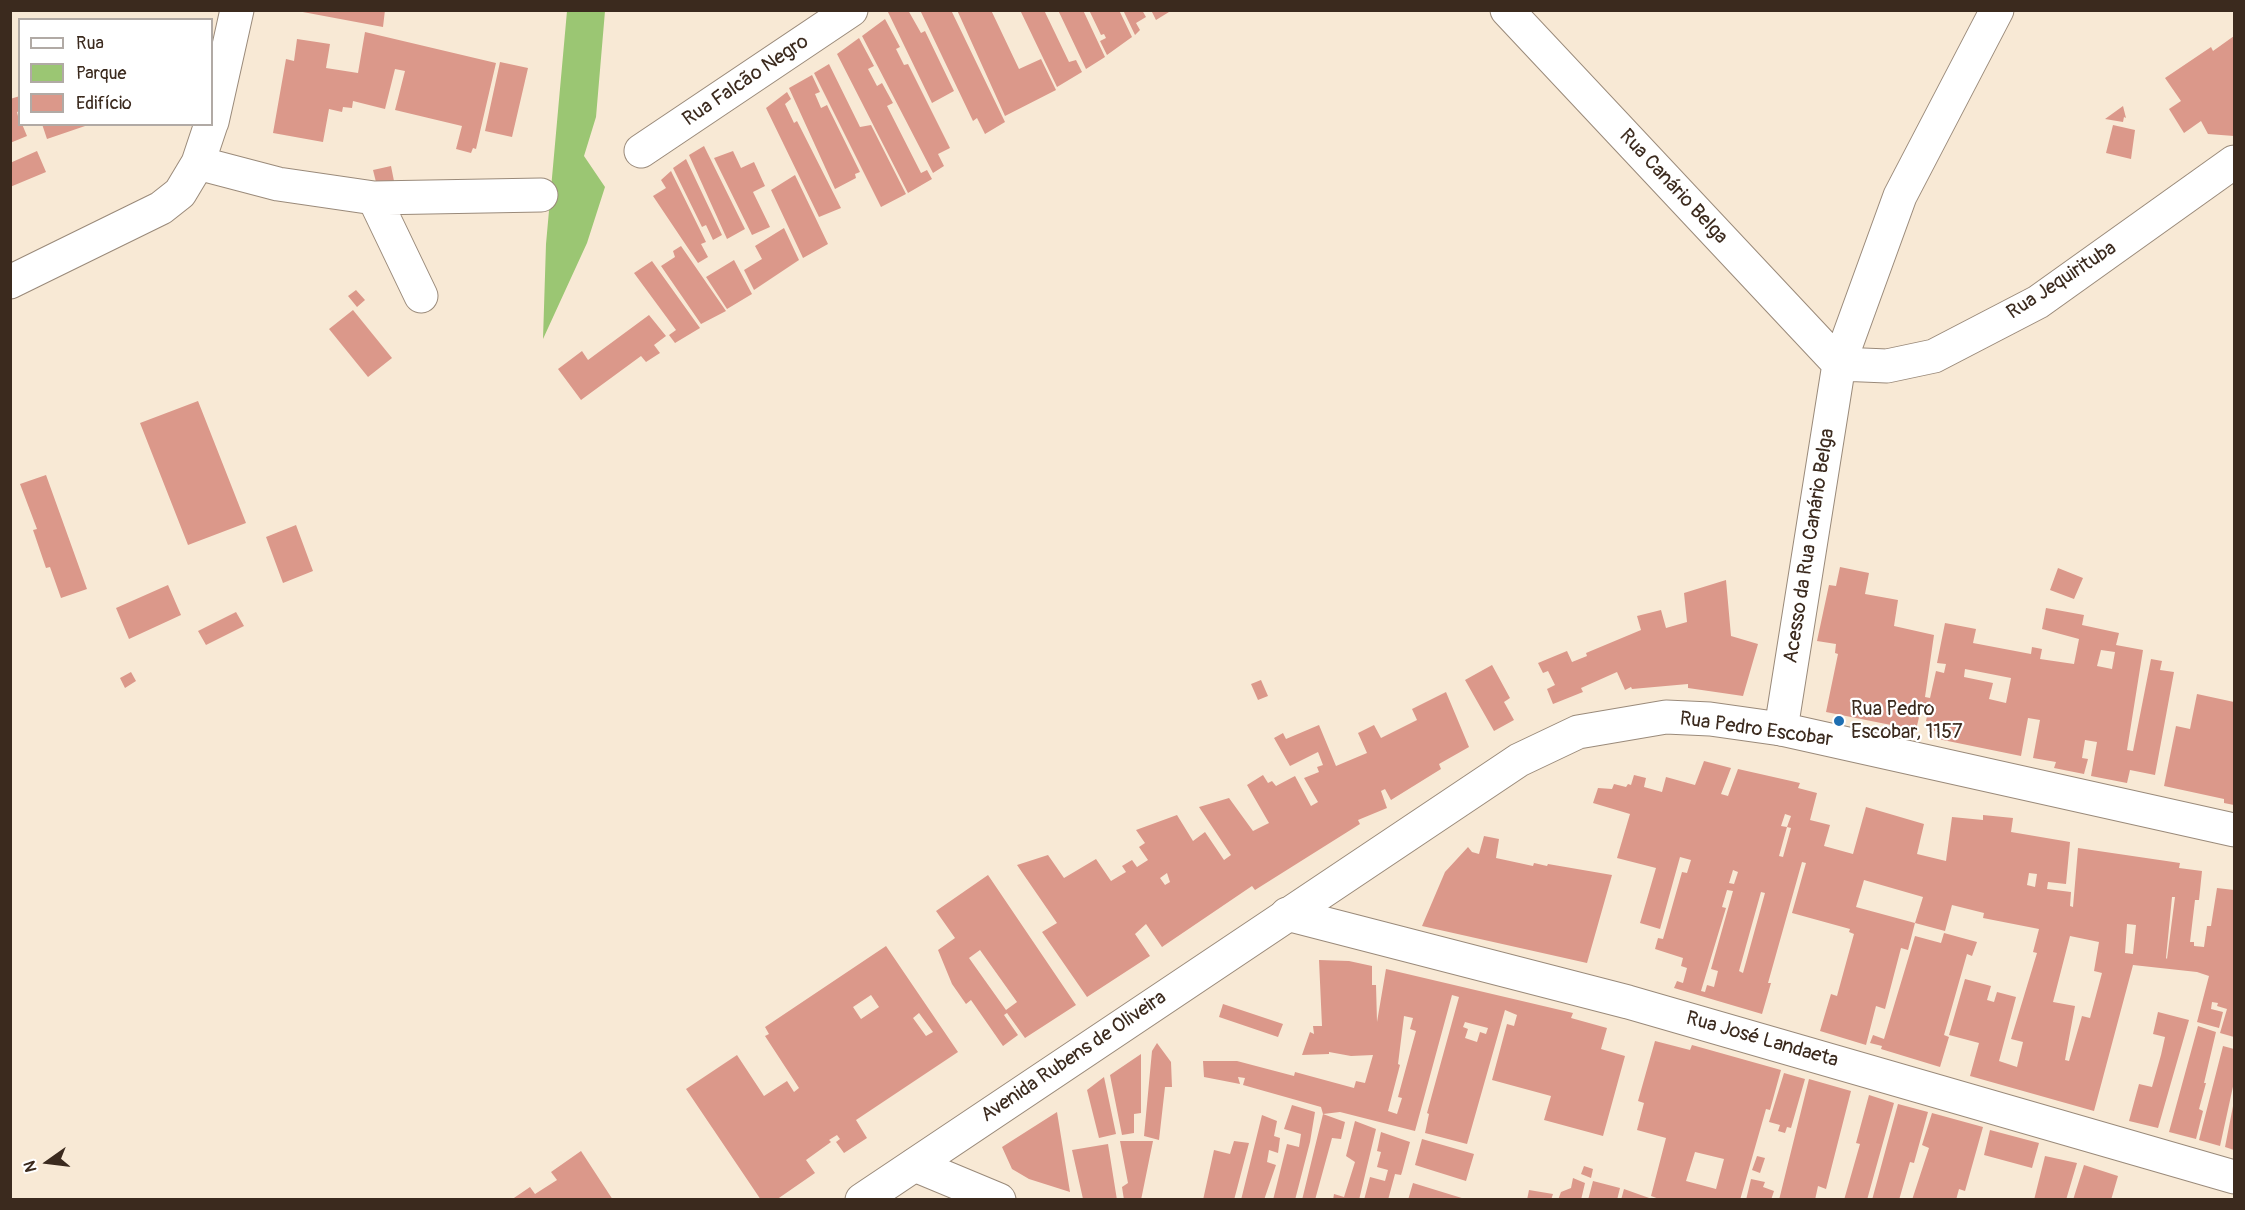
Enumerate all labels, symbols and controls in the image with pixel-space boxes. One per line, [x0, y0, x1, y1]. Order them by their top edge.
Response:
legend [18, 18, 213, 126]
street label: Rua Falcão Negro [678, 30, 814, 132]
text: Rua [76, 32, 104, 55]
text: Parque [76, 62, 126, 85]
text: Edifício [76, 92, 132, 115]
street label: Rua Canário Belga [1614, 125, 1732, 249]
street label: Rua Jequirituba [2003, 237, 2121, 325]
street label: Acesso da Rua Canário Belga [1780, 427, 1840, 665]
place label: Rua Pedro Escobar, 1157 [1851, 698, 1963, 745]
street label: Rua Pedro Escobar [1678, 707, 1834, 753]
marker: Rua Pedro Escobar, 1157 [1832, 714, 1846, 728]
street label: Avenida Rubens de Oliveira [977, 986, 1171, 1128]
street label: Rua José Landaeta [1683, 1007, 1841, 1073]
north arrow [18, 1132, 78, 1192]
text: N [20, 1159, 42, 1174]

